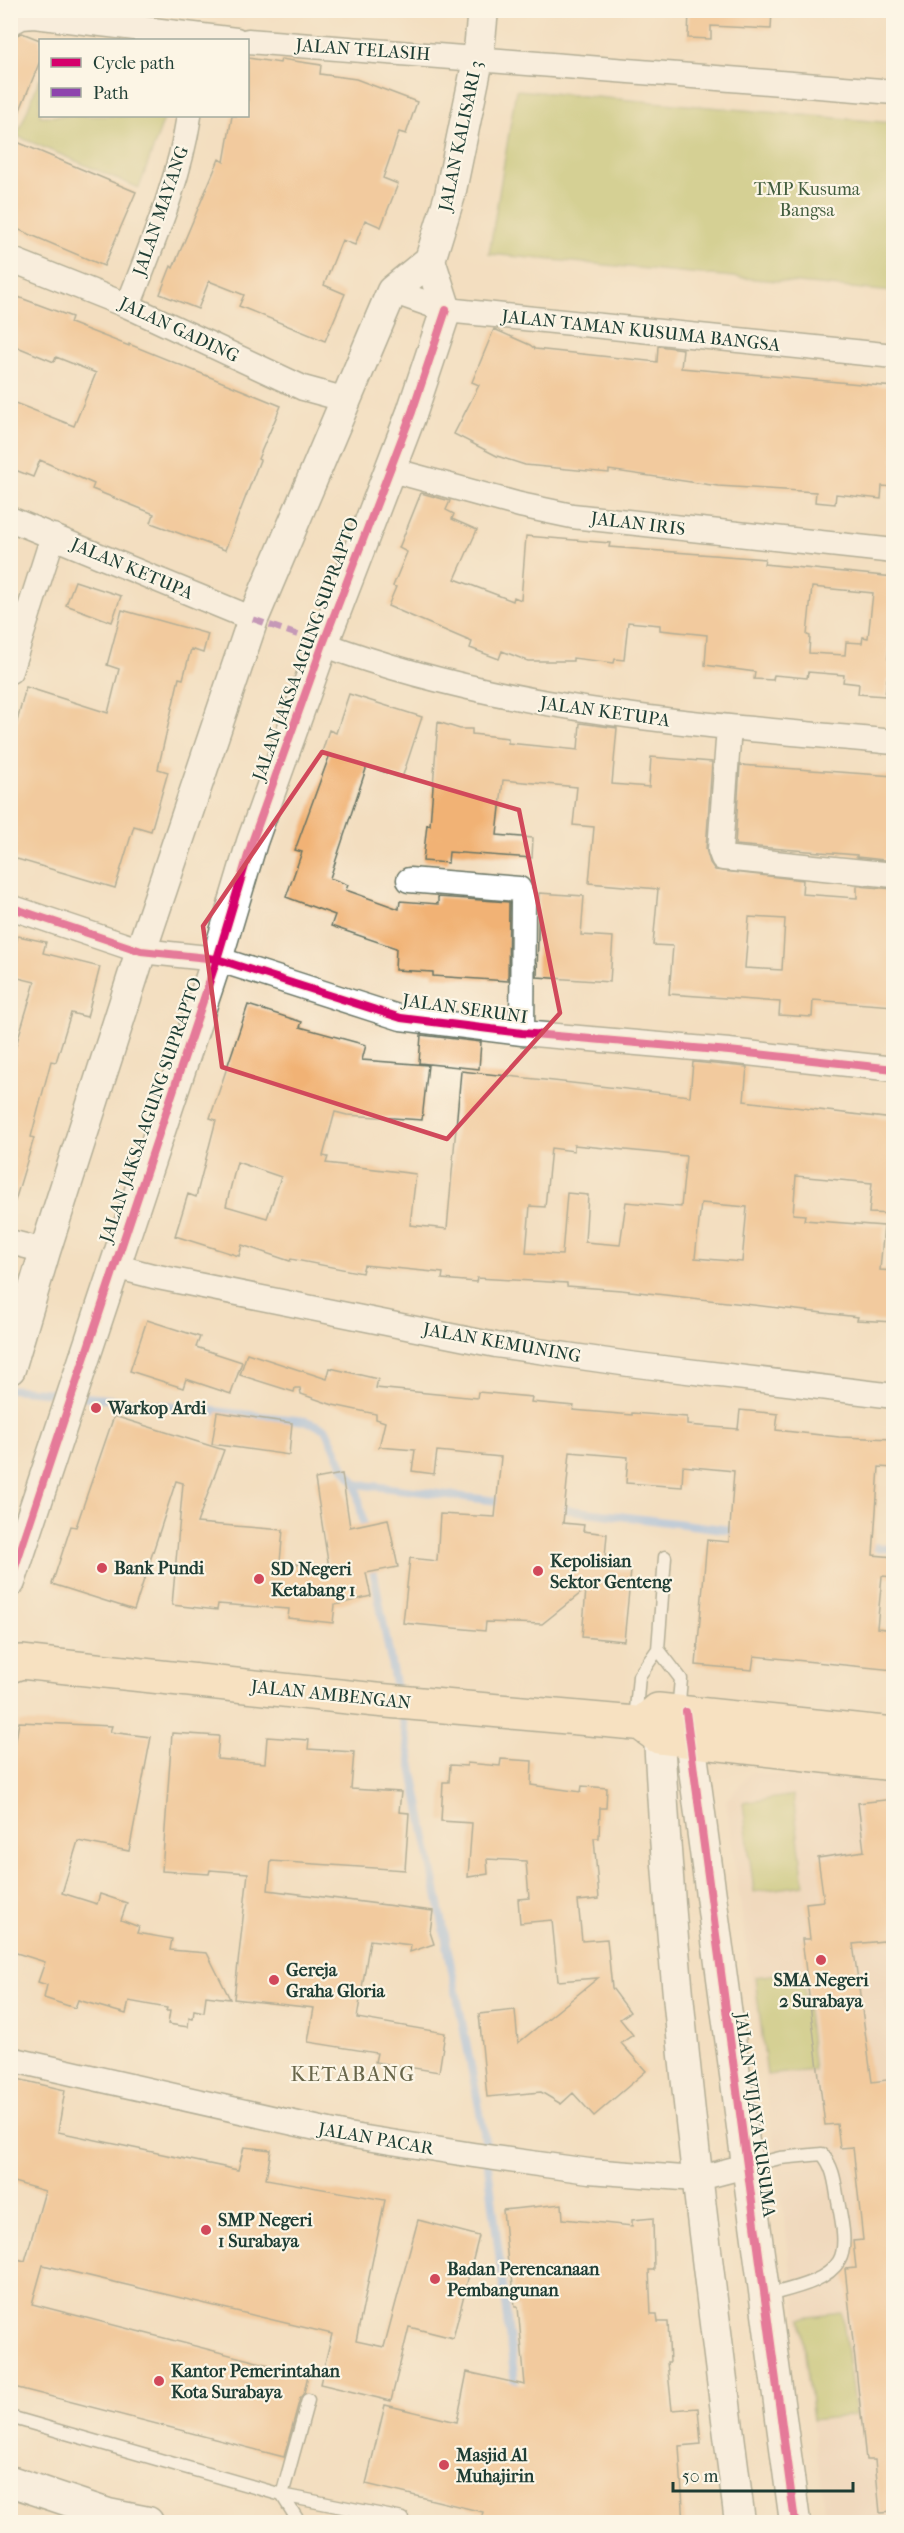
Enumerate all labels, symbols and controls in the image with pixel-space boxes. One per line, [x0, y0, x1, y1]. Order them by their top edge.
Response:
street label: JALAN TELASIH [293, 35, 431, 65]
legend [39, 39, 249, 117]
text: Cycle path [93, 53, 174, 74]
street label: JALAN KALISARI 3 [434, 59, 487, 215]
text: Path [93, 83, 129, 104]
street label: JALAN MAYANG [128, 143, 193, 281]
park label: TMP Kusuma Bangsa [754, 179, 861, 221]
street label: JALAN GADING [114, 292, 242, 367]
street label: JALAN TAMAN KUSUMA BANGSA [499, 306, 782, 356]
street label: JALAN IRIS [588, 508, 686, 540]
street label: JALAN JAKSA AGUNG SUPRAPTO [248, 514, 364, 786]
street label: JALAN KETUPA [66, 533, 197, 604]
street label: JALAN KETUPA [537, 692, 671, 732]
street label: JALAN JAKSA AGUNG SUPRAPTO [95, 975, 206, 1247]
street label: JALAN SERUNI [399, 990, 529, 1028]
street label: JALAN KEMUNING [419, 1318, 583, 1367]
place label: Warkop Ardi [107, 1398, 207, 1419]
marker: Warkop Ardi [89, 1401, 103, 1415]
place label: Kepolisian Sektor Genteng [550, 1551, 673, 1593]
place label: Bank Pundi [114, 1558, 205, 1579]
place label: SD Negeri Ketabang 1 [271, 1559, 356, 1601]
marker: Bank Pundi [95, 1561, 109, 1575]
marker: Kepolisian Sektor Genteng [531, 1564, 545, 1578]
marker: SD Negeri Ketabang 1 [252, 1572, 266, 1586]
street label: JALAN AMBENGAN [248, 1676, 412, 1714]
marker: SMA Negeri 2 Surabaya [814, 1953, 828, 1967]
place label: Gereja Graha Gloria [286, 1960, 386, 2002]
place label: SMA Negeri 2 Surabaya [773, 1970, 869, 2012]
marker: Gereja Graha Gloria [267, 1973, 281, 1987]
street label: JALAN WIJAYA KUSUMA [730, 2009, 780, 2219]
district label: KETABANG [290, 2062, 416, 2086]
street label: JALAN PACAR [315, 2118, 436, 2160]
place label: SMP Negeri 1 Surabaya [218, 2210, 313, 2252]
marker: SMP Negeri 1 Surabaya [199, 2223, 213, 2237]
place label: Badan Perencanaan Pembangunan [447, 2259, 600, 2301]
marker: Badan Perencanaan Pembangunan [428, 2272, 442, 2286]
place label: Kantor Pemerintahan Kota Surabaya [171, 2361, 340, 2403]
marker: Kantor Pemerintahan Kota Surabaya [152, 2374, 166, 2388]
place label: Masjid Al Muhajirin [455, 2445, 535, 2487]
scale bar [673, 2455, 853, 2493]
marker: Masjid Al Muhajirin [437, 2458, 451, 2472]
text: 50 m [682, 2466, 719, 2487]

